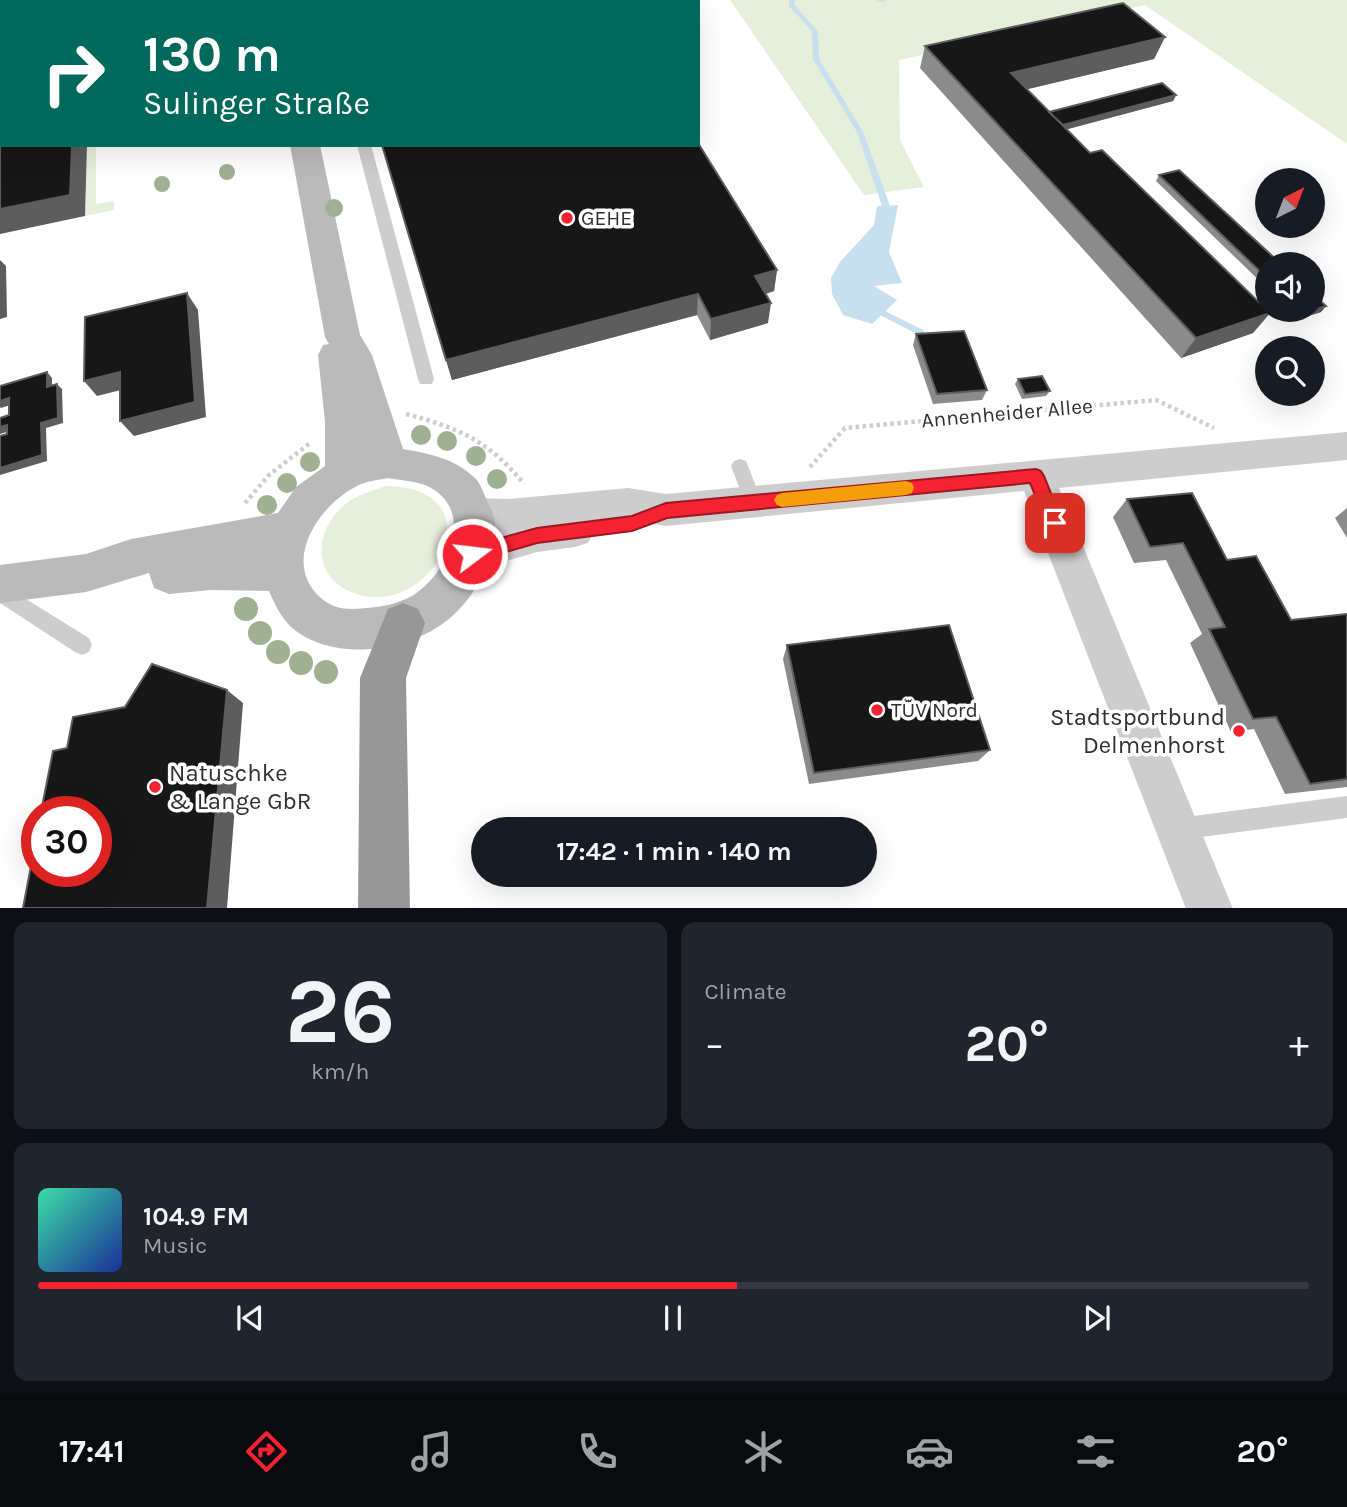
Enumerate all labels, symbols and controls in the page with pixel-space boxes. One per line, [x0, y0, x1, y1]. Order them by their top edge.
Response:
text: 130 m [143, 26, 281, 83]
icon: right [28, 28, 119, 119]
text: Sulinger Straße [143, 85, 370, 122]
north arrow [1255, 168, 1325, 238]
map controls [1255, 168, 1325, 406]
place label: GEHE [581, 206, 632, 230]
marker: GEHE [559, 210, 575, 226]
button: sound [1255, 252, 1325, 322]
button: search [1255, 336, 1325, 406]
street label: Annenheider Allee [920, 394, 1094, 432]
pin [1025, 493, 1085, 553]
icon: arrive [1036, 504, 1074, 542]
position arrow [435, 517, 509, 591]
place label: TÜV Nord [891, 698, 978, 722]
marker: TÜV Nord [869, 702, 885, 718]
place label: Stadtsportbund Delmenhorst [1050, 703, 1225, 759]
marker: Stadtsportbund Delmenhorst [1231, 723, 1247, 739]
place label: Natuschke & Lange GbR [169, 759, 312, 815]
marker: Natuschke & Lange GbR [147, 779, 163, 795]
speed limit sign: 30 [21, 796, 112, 887]
text: 17:42 · 1 min · 140 m [556, 836, 792, 867]
text: 26 [285, 959, 395, 1065]
text: Climate [705, 978, 787, 1005]
text: 20° [964, 1013, 1049, 1074]
text: − [705, 1022, 724, 1067]
text: + [1289, 1022, 1309, 1067]
text: km/h [311, 1058, 369, 1085]
text: 104.9 FM [143, 1201, 249, 1232]
text: Music [143, 1232, 207, 1259]
icon: previous [231, 1299, 269, 1337]
icon: pause [654, 1299, 692, 1337]
icon: next [1078, 1299, 1116, 1337]
icon: directions [242, 1427, 291, 1476]
icon: music [407, 1427, 456, 1476]
icon: phone [573, 1427, 622, 1476]
icon: climate [739, 1427, 788, 1476]
icon: car [905, 1427, 954, 1476]
icon: filters [1071, 1427, 1120, 1476]
text: 17:41 [58, 1433, 125, 1470]
text: 20° [1237, 1433, 1289, 1470]

